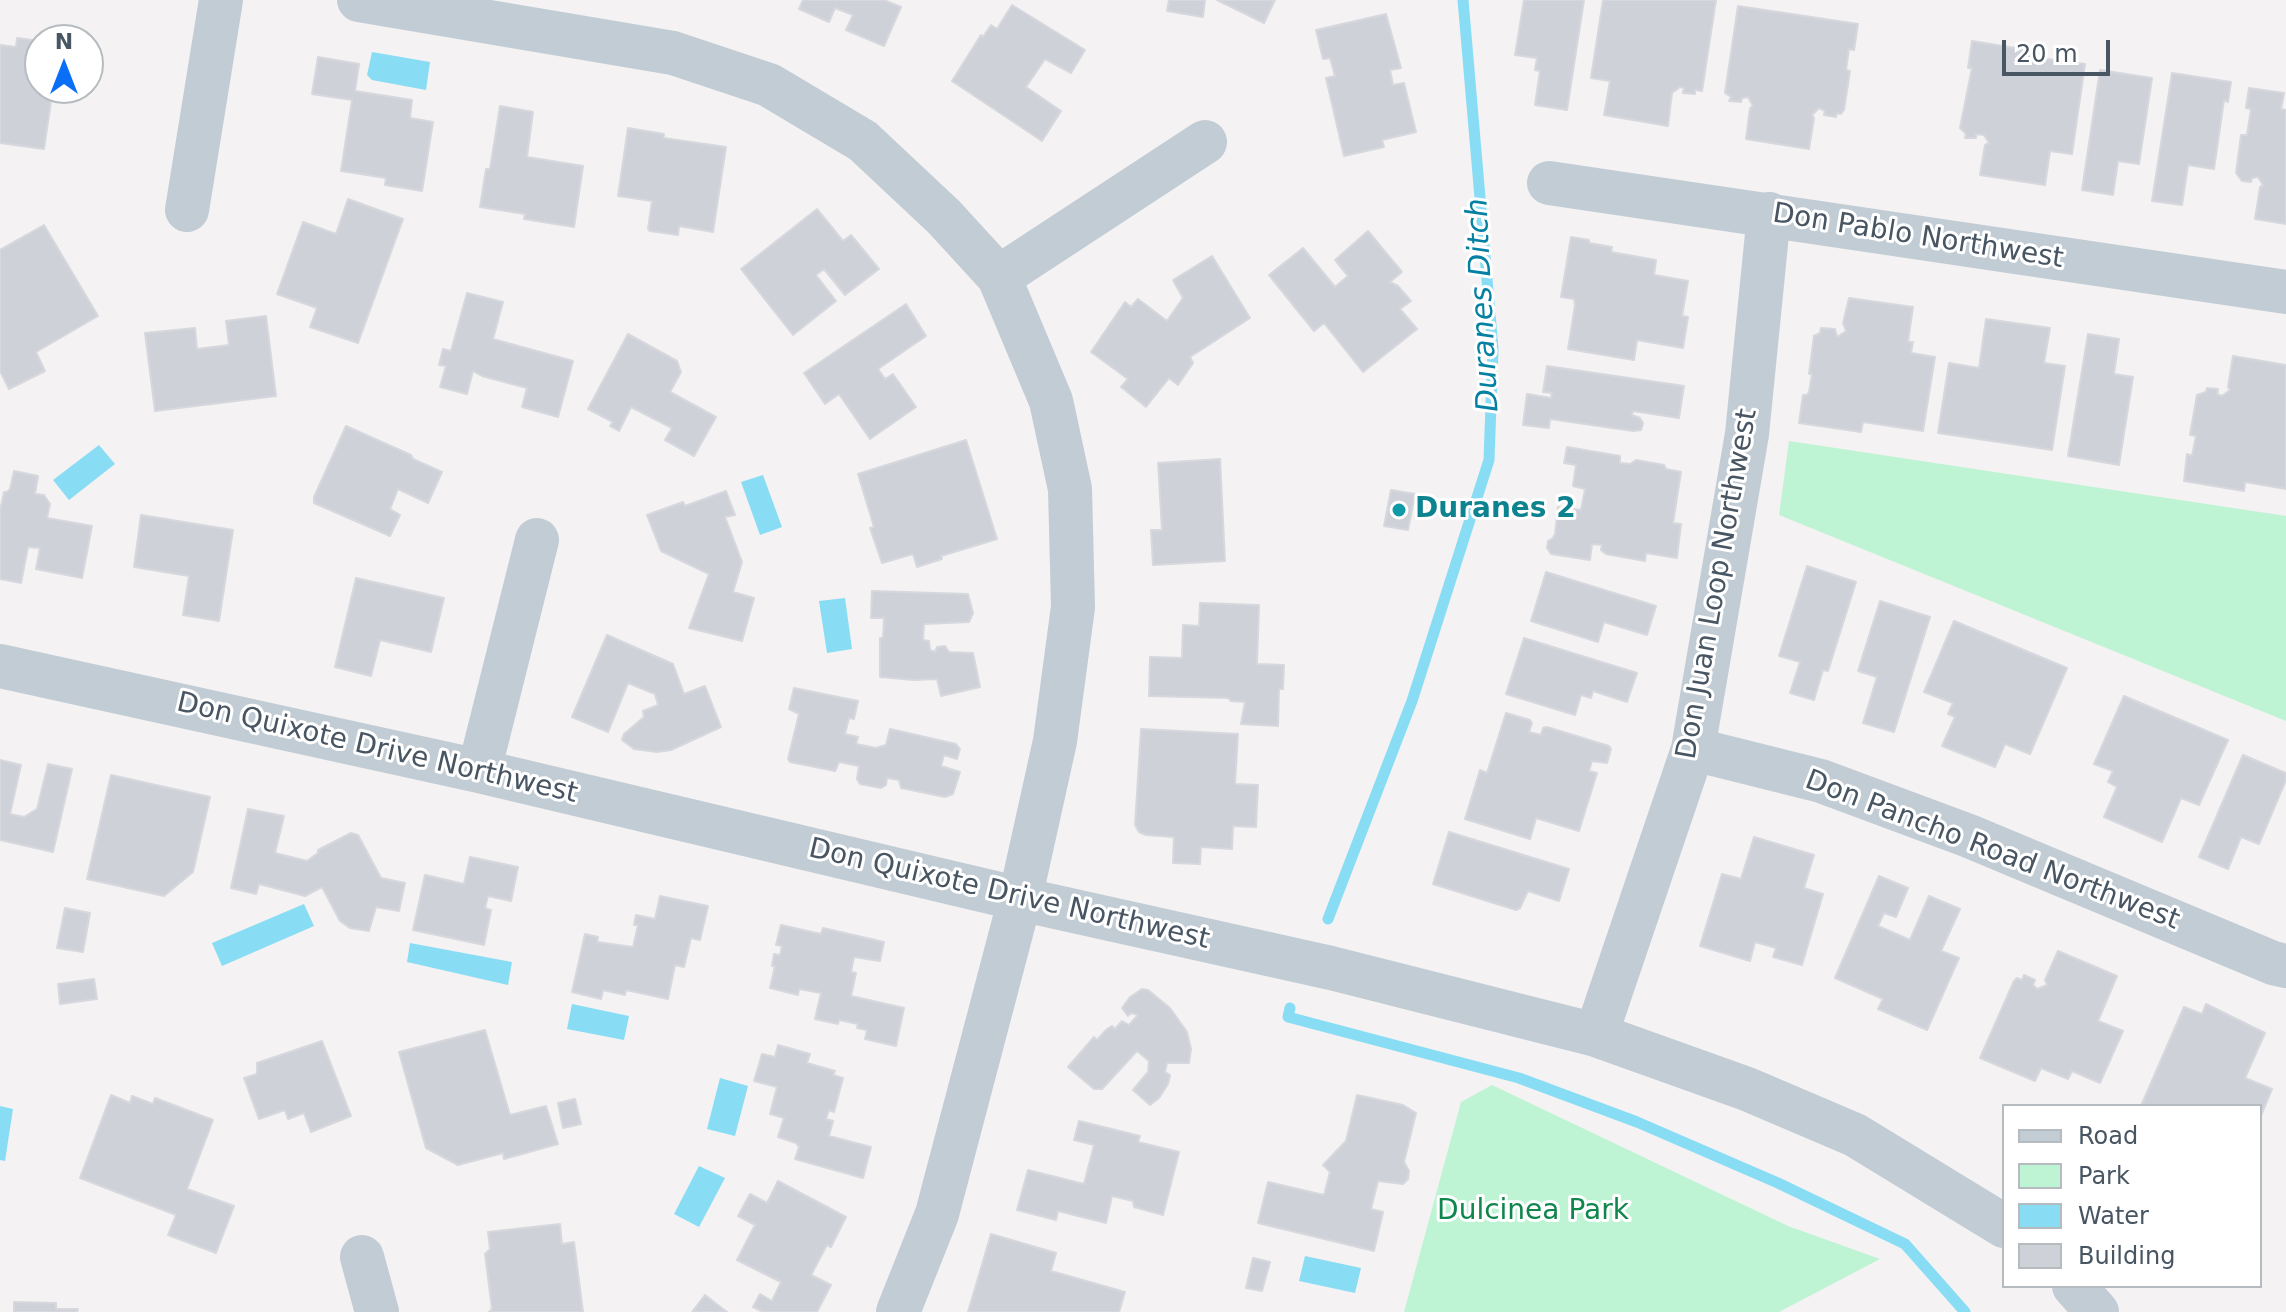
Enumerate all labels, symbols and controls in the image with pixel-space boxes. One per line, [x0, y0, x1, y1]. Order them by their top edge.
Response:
north arrow [24, 24, 104, 104]
scale bar [2006, 24, 2114, 74]
text: N [55, 29, 73, 54]
text: 20 m [2016, 40, 2078, 68]
water label: Duranes Ditch [1460, 197, 1508, 413]
street label: Don Pablo Northwest [1770, 197, 2066, 277]
street label: Don Juan Loop Northwest [1671, 406, 1765, 762]
place label: Duranes 2 [1415, 493, 1576, 527]
marker: Duranes 2 [1390, 501, 1408, 519]
street label: Don Quixote Drive Northwest [173, 686, 581, 812]
street label: Don Pancho Road Northwest [1800, 764, 2184, 938]
street label: Don Quixote Drive Northwest [805, 832, 1213, 958]
legend [2002, 1104, 2262, 1288]
text: Road [2078, 1122, 2138, 1150]
text: Park [2078, 1162, 2130, 1190]
park label: Dulcinea Park [1437, 1195, 1629, 1229]
text: Water [2078, 1202, 2149, 1230]
text: Building [2078, 1242, 2175, 1270]

